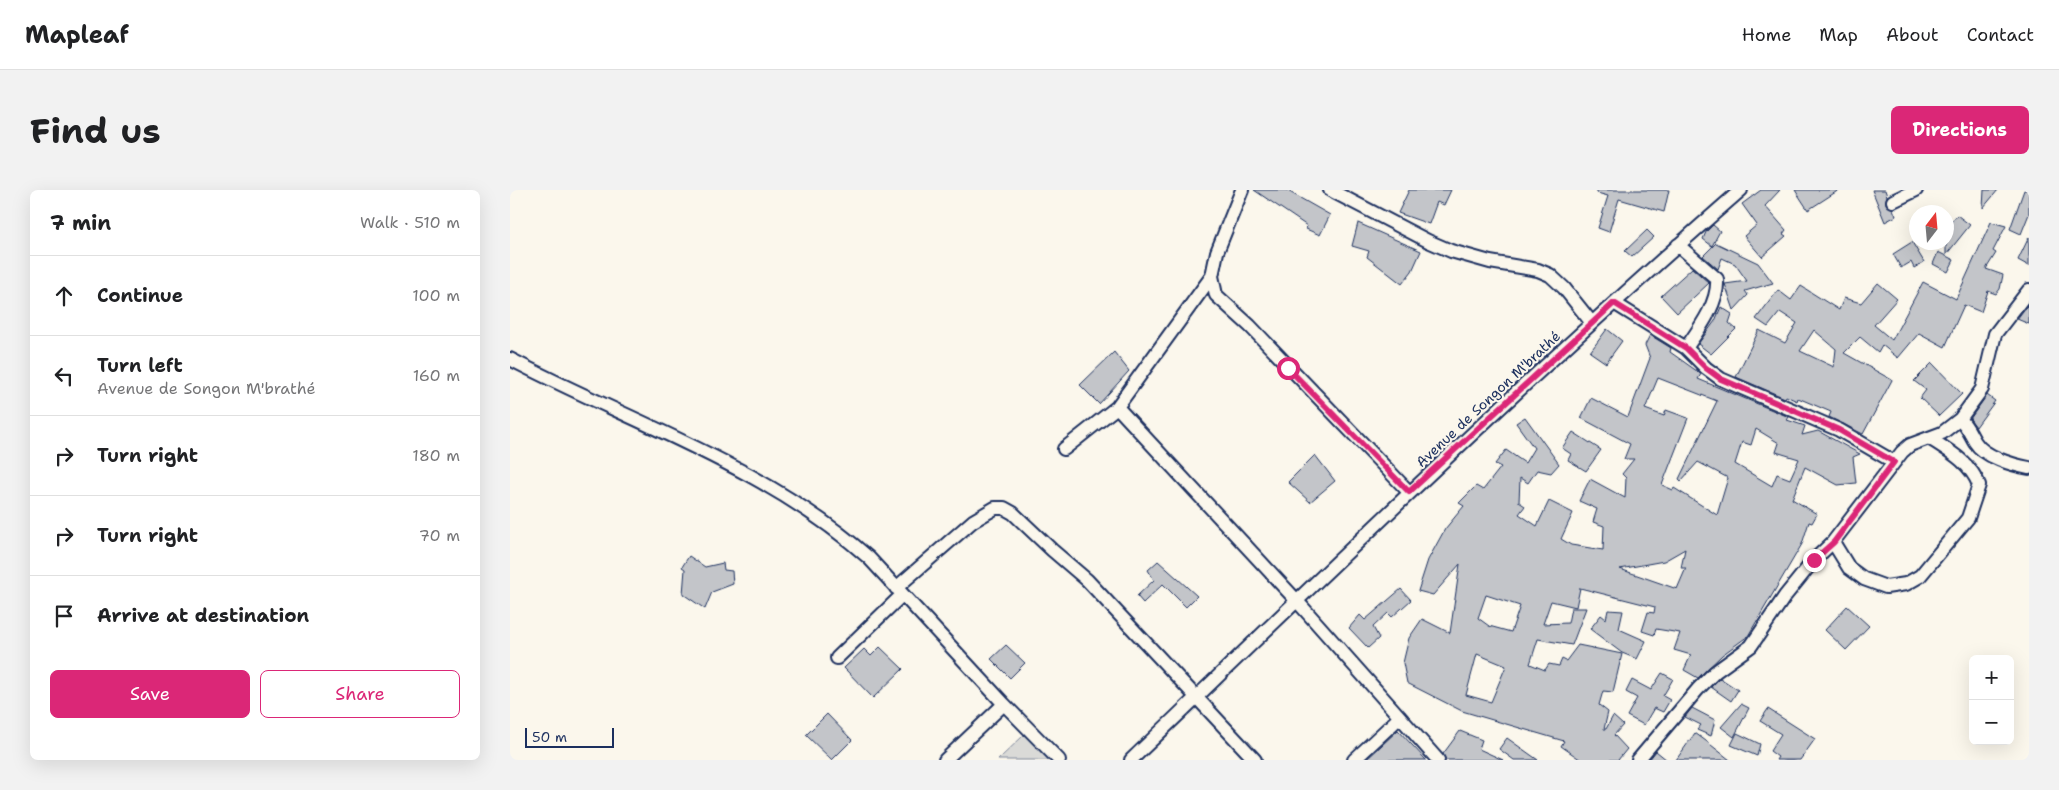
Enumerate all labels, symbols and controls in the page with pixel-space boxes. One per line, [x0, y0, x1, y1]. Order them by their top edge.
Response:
text: Mapleaf [25, 19, 129, 51]
text: Home [1742, 23, 1791, 47]
text: Map [1819, 23, 1858, 47]
text: About [1886, 23, 1939, 47]
text: Contact [1967, 23, 2034, 47]
button: Directions [1891, 106, 2029, 154]
text: Find us [30, 107, 161, 154]
north arrow [1909, 205, 1954, 250]
text: 7 min [50, 209, 111, 237]
text: Walk · 510 m [360, 212, 460, 233]
icon: ahead [50, 282, 78, 310]
text: Continue [97, 283, 183, 308]
text: 100 m [412, 285, 460, 306]
street label: Avenue de Songon M'brathé [1412, 327, 1564, 471]
text: Turn left [97, 353, 183, 378]
route start [1277, 357, 1300, 380]
icon: left [50, 362, 78, 390]
text: 160 m [413, 365, 460, 386]
text: Avenue de Songon M'brathé [97, 378, 316, 399]
icon: right [50, 442, 78, 470]
text: Turn right [97, 443, 198, 468]
text: 180 m [412, 445, 460, 466]
icon: right [50, 522, 78, 550]
text: Turn right [97, 523, 198, 548]
text: 70 m [419, 525, 460, 546]
route end [1803, 549, 1826, 572]
icon: arrive [50, 602, 78, 630]
text: Arrive at destination [97, 603, 309, 628]
map controls [1969, 655, 2014, 745]
button: + [1969, 655, 2014, 700]
button: Save [50, 670, 250, 718]
button: Share [260, 670, 460, 718]
button: − [1969, 700, 2014, 745]
scale bar [525, 725, 614, 748]
text: 50 m [532, 728, 567, 746]

